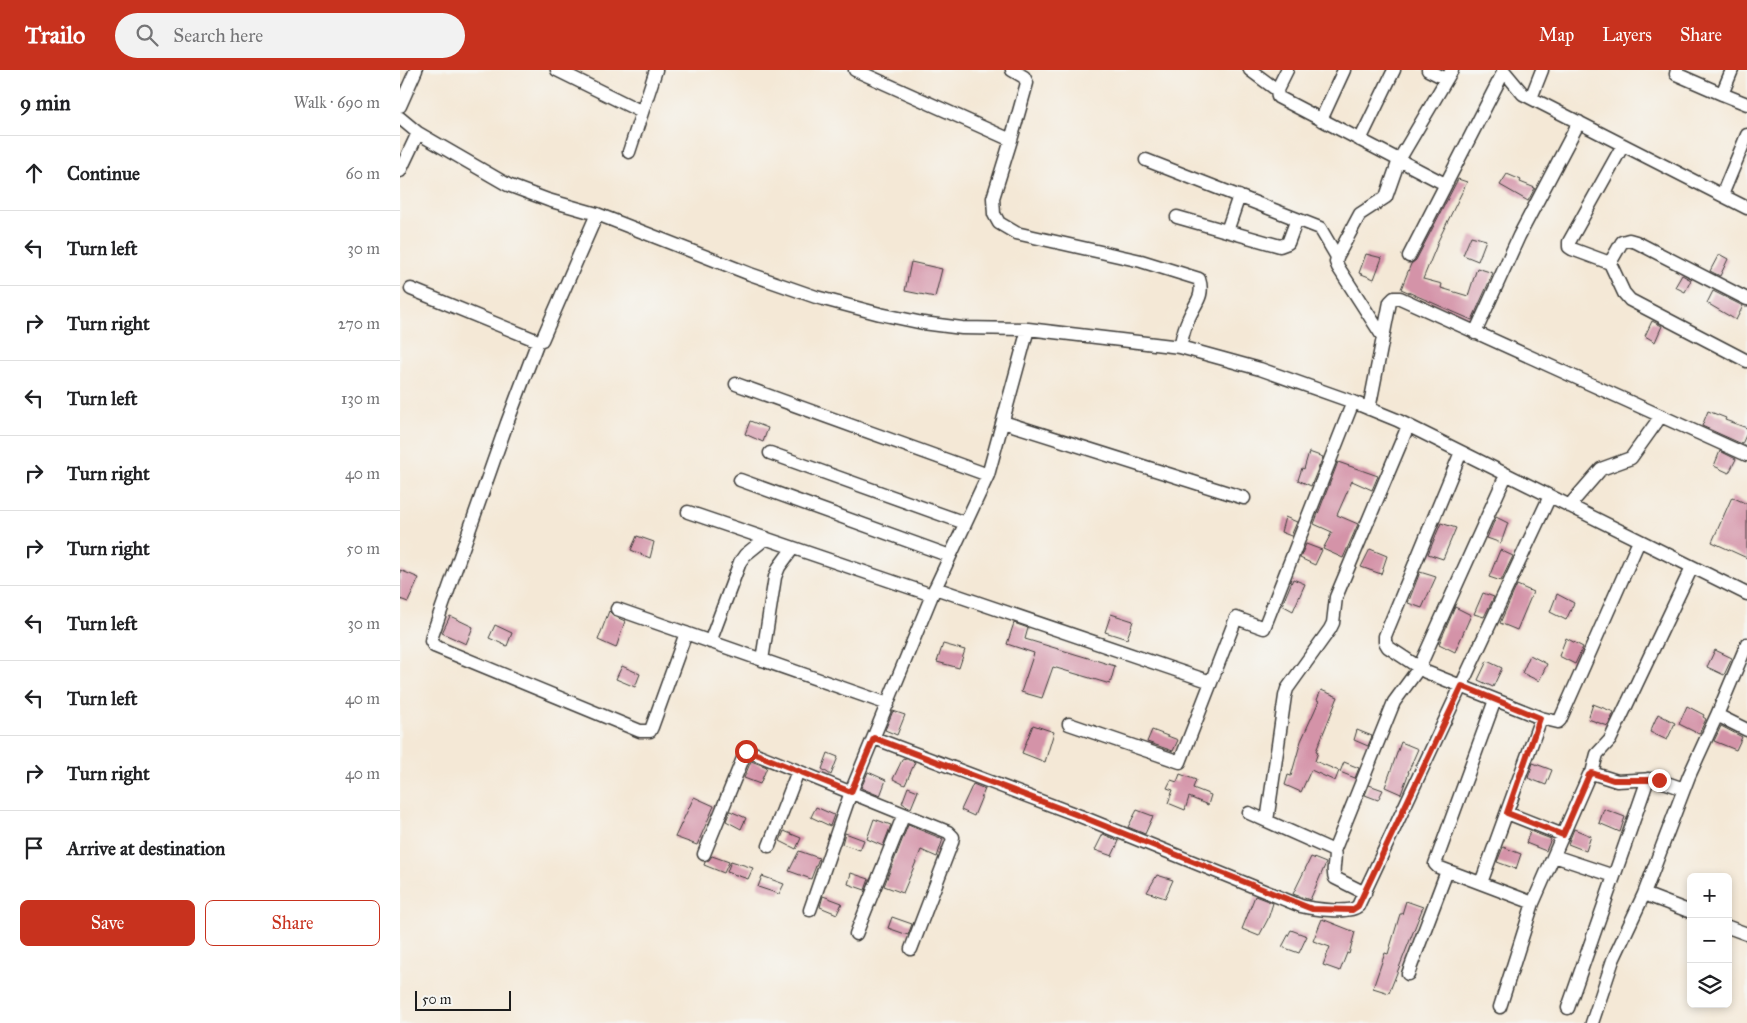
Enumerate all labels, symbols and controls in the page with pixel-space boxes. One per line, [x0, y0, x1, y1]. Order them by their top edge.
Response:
search box [115, 13, 465, 58]
text: Trailo [25, 20, 85, 50]
icon: search [133, 21, 161, 49]
text: Search here [173, 24, 263, 47]
text: Map [1539, 24, 1574, 46]
text: Layers [1602, 24, 1652, 46]
text: Share [1680, 24, 1722, 46]
text: 9 min [20, 90, 71, 116]
text: Walk · 690 m [294, 93, 380, 112]
icon: ahead [20, 159, 48, 187]
text: Continue [67, 162, 140, 185]
text: 60 m [346, 164, 380, 183]
icon: left [20, 234, 48, 262]
text: Turn left [67, 237, 137, 260]
text: 30 m [347, 239, 380, 258]
icon: right [20, 309, 48, 337]
text: Turn right [67, 312, 150, 335]
text: 270 m [338, 314, 380, 333]
icon: left [20, 384, 48, 412]
text: Turn left [67, 387, 137, 410]
text: 130 m [341, 389, 380, 408]
icon: right [20, 459, 48, 487]
text: Turn right [67, 462, 150, 485]
text: 40 m [345, 464, 380, 483]
icon: right [20, 534, 48, 562]
text: Turn right [67, 537, 150, 560]
text: 50 m [346, 539, 380, 558]
icon: left [20, 609, 48, 637]
text: Turn left [67, 612, 137, 635]
text: 30 m [347, 614, 380, 633]
icon: left [20, 684, 48, 712]
text: Turn left [67, 687, 137, 710]
text: 40 m [345, 689, 380, 708]
route start [735, 740, 758, 763]
icon: right [20, 759, 48, 787]
text: Turn right [67, 762, 150, 785]
text: 40 m [345, 764, 380, 783]
route end [1648, 769, 1671, 792]
icon: arrive [20, 834, 48, 862]
text: Arrive at destination [67, 837, 225, 860]
map controls [1687, 873, 1732, 1008]
button: + [1687, 873, 1732, 918]
button: Save [20, 900, 195, 946]
button: Share [205, 900, 380, 946]
button: − [1687, 918, 1732, 963]
button: layers [1687, 963, 1732, 1008]
scale bar [415, 988, 511, 1011]
text: 50 m [422, 991, 451, 1008]

